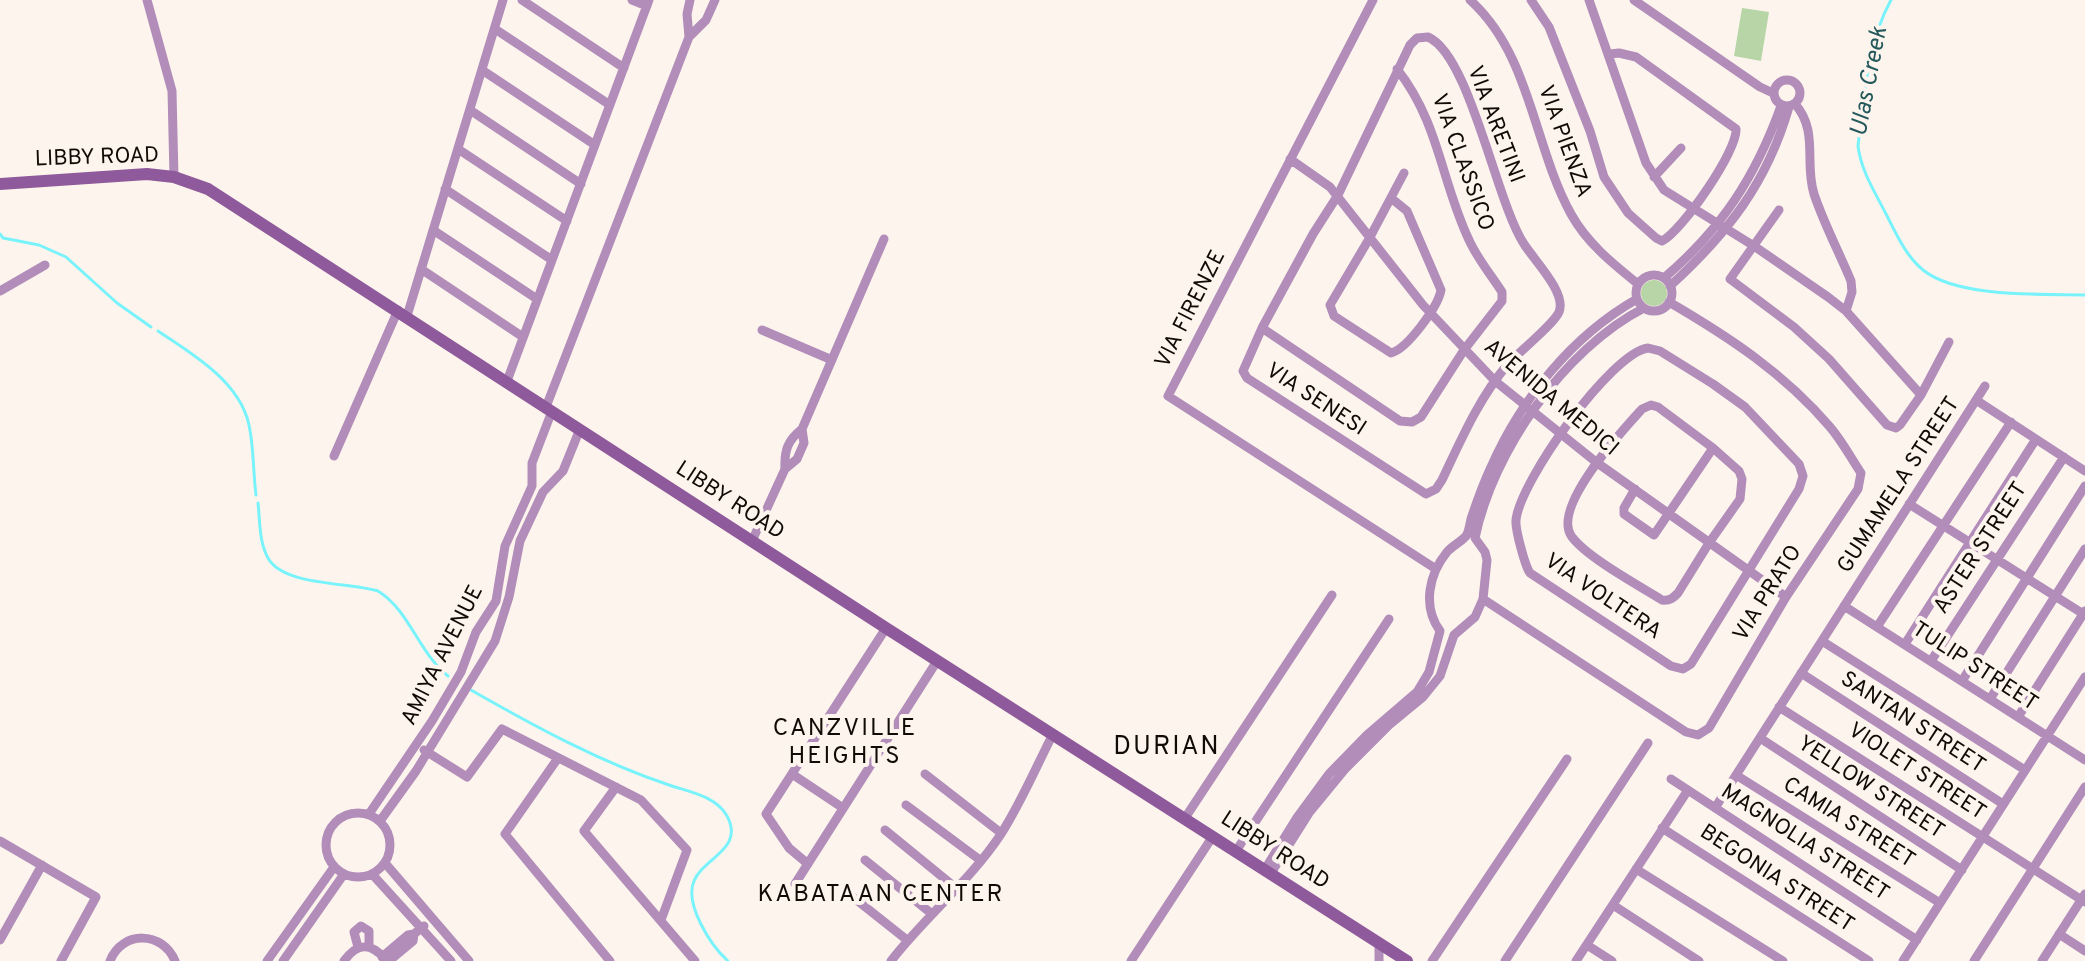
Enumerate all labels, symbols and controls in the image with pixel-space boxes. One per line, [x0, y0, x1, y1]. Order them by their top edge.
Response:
water label: Ulas Creek [1846, 25, 1896, 139]
street label: VIA ARETINI [1460, 63, 1528, 187]
street label: VIA PIENZA [1531, 82, 1595, 202]
street label: VIA CLASSICO [1424, 91, 1498, 235]
street label: LIBBY ROAD [34, 144, 160, 174]
street label: VIA FIRENZE [1151, 247, 1233, 373]
street label: AVENIDA MEDICI [1477, 335, 1623, 463]
street label: VIA SENESI [1260, 359, 1370, 443]
street label: GUMAMELA STREET [1833, 393, 1967, 579]
street label: LIBBY ROAD [670, 457, 788, 547]
street label: ASTER STREET [1930, 478, 2034, 620]
street label: VIA PRATO [1729, 541, 1809, 647]
street label: VIA VOLTERA [1538, 549, 1666, 647]
street label: AMIYA AVENUE [397, 581, 491, 731]
street label: TULIP STREET [1906, 618, 2042, 718]
street label: SANTAN STREET [1835, 667, 1989, 781]
district label: CANZVILLE HEIGHTS [773, 716, 917, 772]
street label: VIOLET STREET [1842, 719, 1990, 827]
street label: YELLOW STREET [1792, 732, 1948, 846]
district label: DURIAN [1113, 733, 1221, 765]
street label: CAMIA STREET [1777, 773, 1919, 875]
street label: MAGNOLIA STREET [1715, 780, 1893, 908]
street label: LIBBY ROAD [1215, 807, 1333, 897]
street label: BEGONIA STREET [1694, 820, 1858, 940]
district label: KABATAAN CENTER [758, 882, 1004, 910]

